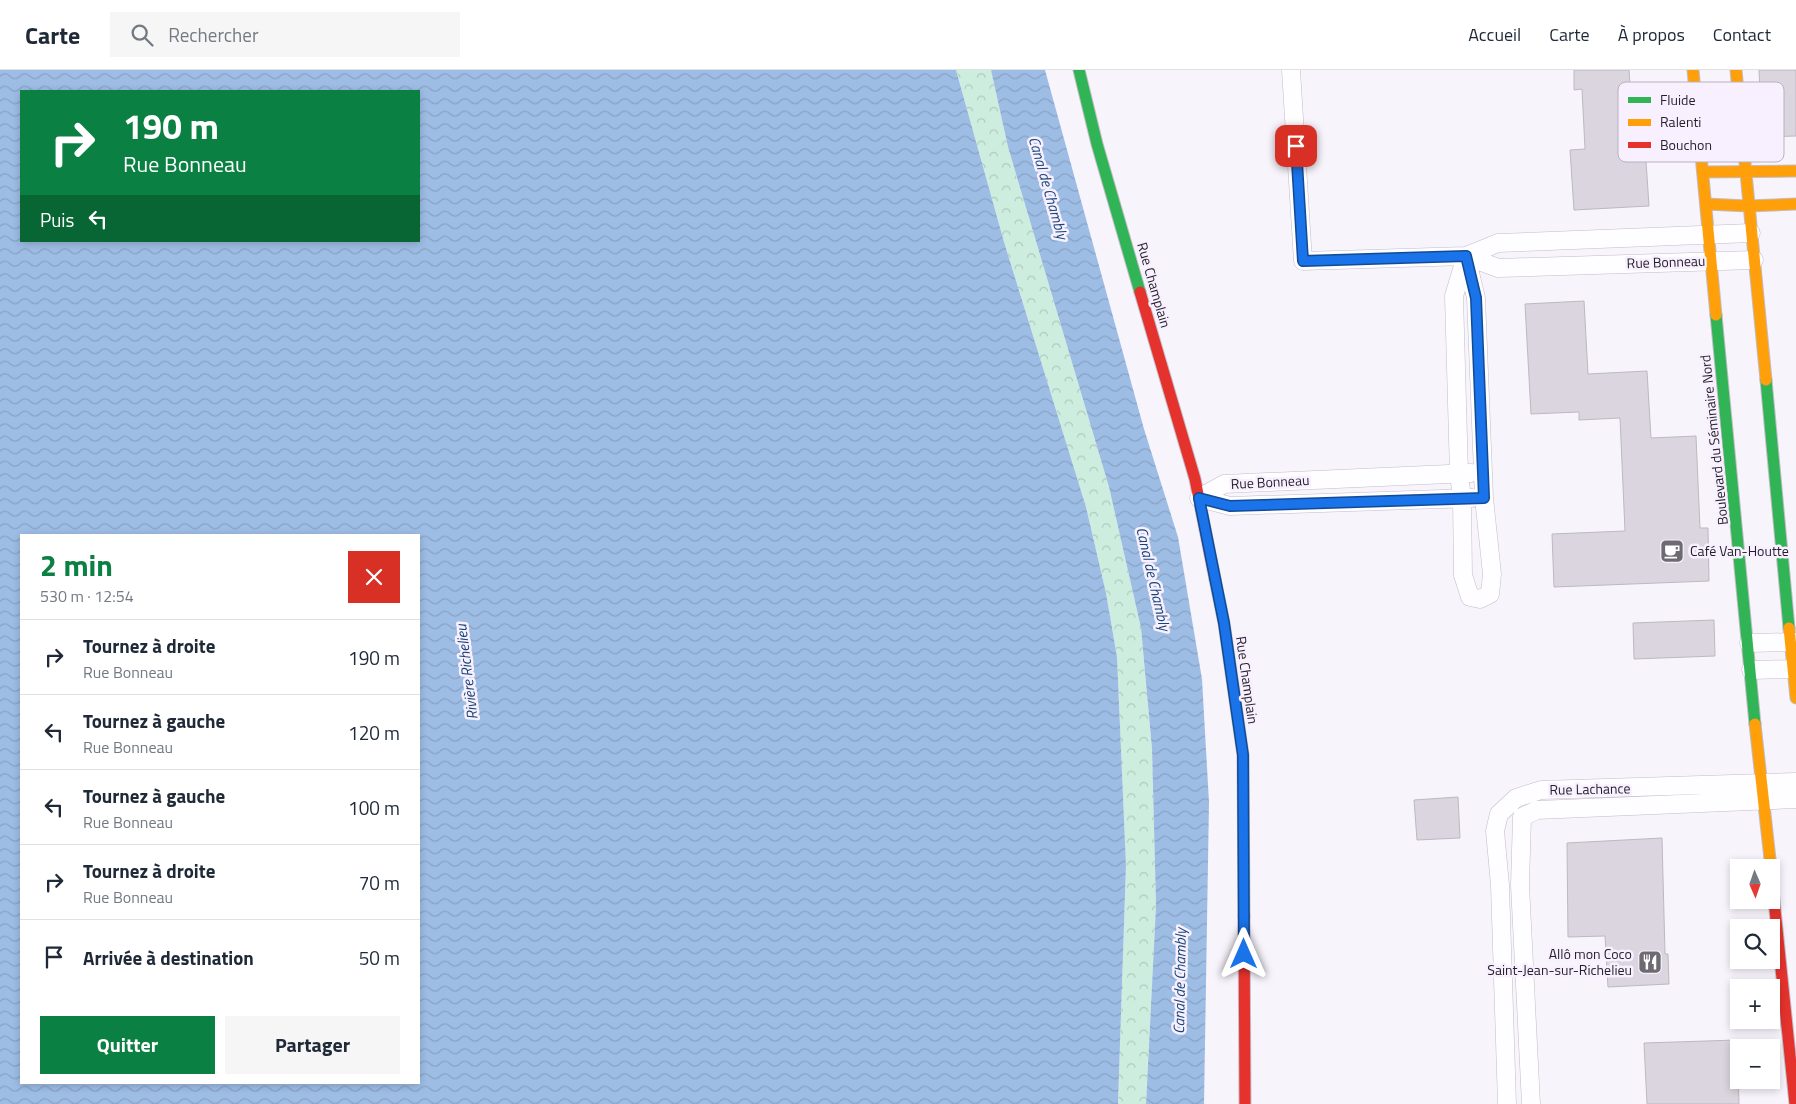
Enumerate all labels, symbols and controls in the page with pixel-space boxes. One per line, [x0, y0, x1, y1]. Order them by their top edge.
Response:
search box [110, 12, 460, 57]
text: Carte [25, 17, 80, 53]
text: Rechercher [168, 20, 258, 49]
icon: search [128, 21, 156, 49]
text: Accueil [1468, 21, 1521, 48]
text: Carte [1549, 21, 1590, 48]
text: À propos [1618, 21, 1685, 48]
text: Contact [1713, 21, 1771, 48]
legend [1618, 82, 1784, 162]
text: Fluide [1660, 89, 1696, 110]
text: 190 m [123, 99, 219, 153]
icon: right [40, 110, 105, 175]
text: Ralenti [1660, 111, 1701, 132]
pin [1275, 125, 1317, 167]
icon: arrive [1282, 132, 1310, 160]
water label: Canal de Chambly [1023, 134, 1075, 244]
text: Bouchon [1660, 134, 1712, 155]
text: Rue Bonneau [123, 147, 247, 181]
text: Puis [40, 205, 74, 234]
icon: left [84, 205, 112, 233]
street label: Rue Champlain [1132, 240, 1177, 330]
street label: Rue Bonneau [1626, 250, 1706, 273]
street label: Boulevard du Séminaire Nord [1694, 354, 1733, 526]
street label: Rue Bonneau [1230, 469, 1310, 494]
water label: Canal de Chambly [1130, 525, 1177, 635]
cafe icon: Café Van-Houtte [1659, 538, 1685, 564]
place label: Café Van-Houtte [1690, 540, 1789, 561]
text: 2 min [40, 542, 113, 588]
button: close [348, 551, 400, 603]
text: 530 m · 12:54 [40, 584, 134, 608]
water label: Rivière Richelieu [449, 622, 484, 721]
text: Tournez à droite [83, 631, 215, 660]
street label: Rue Champlain [1231, 635, 1264, 725]
icon: right [40, 643, 68, 671]
text: 190 m [348, 643, 400, 672]
text: Rue Bonneau [83, 660, 173, 684]
text: Tournez à gauche [83, 706, 225, 735]
icon: left [40, 718, 68, 746]
text: 120 m [348, 718, 400, 747]
text: Rue Bonneau [83, 735, 173, 759]
street label: Rue Lachance [1549, 777, 1631, 800]
text: Tournez à gauche [83, 781, 225, 810]
icon: left [40, 793, 68, 821]
text: 100 m [348, 793, 400, 822]
text: Rue Bonneau [83, 810, 173, 834]
text: Tournez à droite [83, 856, 215, 885]
north arrow [1730, 859, 1780, 909]
map controls [1730, 859, 1780, 1089]
icon: right [40, 868, 68, 896]
text: 70 m [359, 868, 400, 897]
text: Rue Bonneau [83, 885, 173, 909]
button: search [1730, 919, 1780, 969]
water label: Canal de Chambly [1167, 926, 1192, 1034]
position arrow [1217, 927, 1269, 979]
icon: arrive [40, 943, 68, 971]
text: Arrivée à destination [83, 943, 254, 972]
text: 50 m [359, 943, 400, 972]
place label: Allô mon Coco Saint-Jean-sur-Richelieu [1487, 943, 1632, 980]
restaurant icon: Allô mon Coco Saint-Jean-sur-Richelieu [1637, 949, 1663, 975]
button: + [1730, 979, 1780, 1029]
button: Quitter [40, 1016, 215, 1074]
button: Partager [225, 1016, 400, 1074]
button: − [1730, 1039, 1780, 1089]

